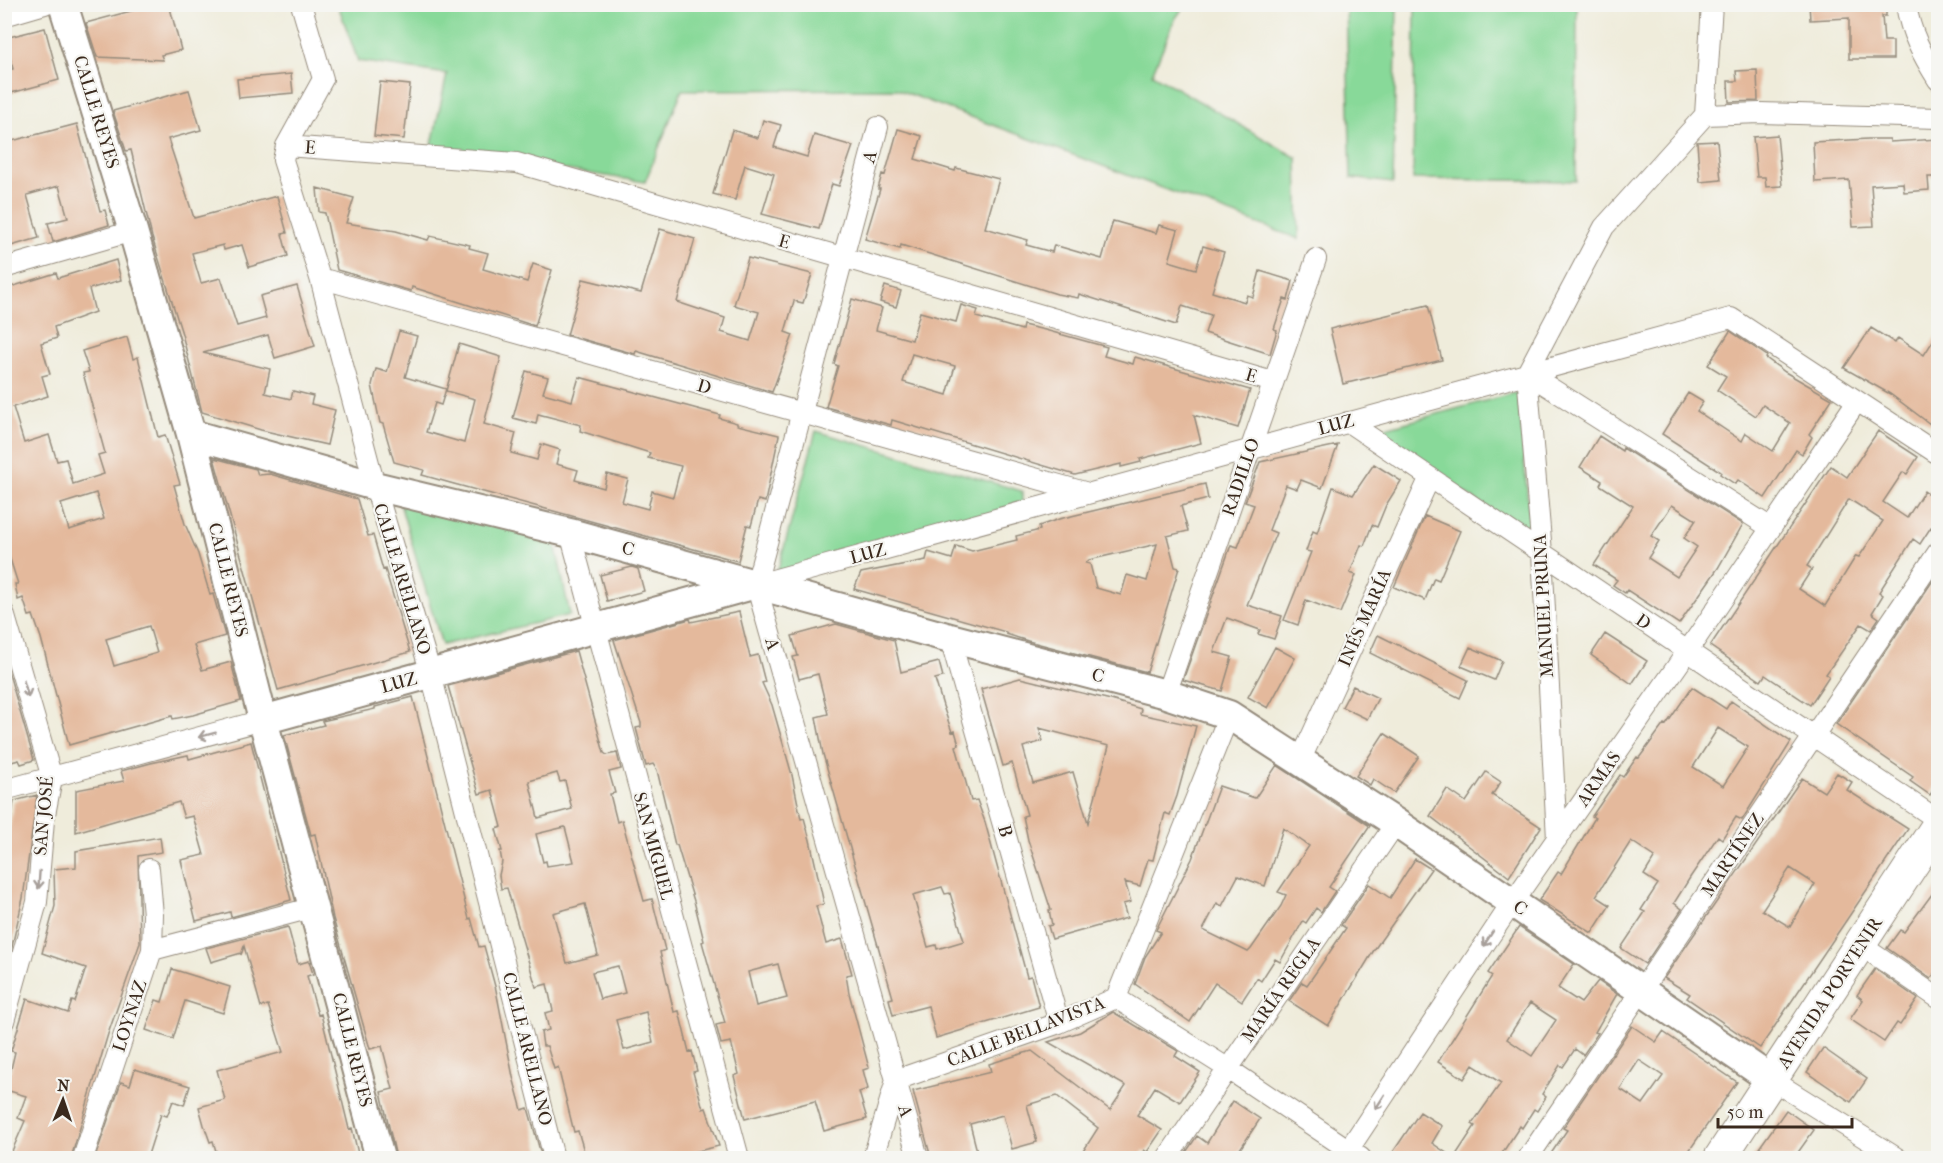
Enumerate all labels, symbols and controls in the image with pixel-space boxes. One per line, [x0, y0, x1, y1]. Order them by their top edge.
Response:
street label: CALLE REYES [69, 53, 123, 171]
street label: E [304, 137, 316, 159]
street label: A [858, 148, 882, 166]
street label: E [776, 230, 792, 254]
street label: E [1243, 364, 1259, 388]
street label: D [694, 375, 714, 399]
street label: LUZ [1316, 410, 1356, 440]
street label: RADILLO [1218, 435, 1264, 519]
street label: CALLE ARELLANO [369, 501, 435, 657]
street label: CALLE REYES [204, 521, 252, 639]
street label: MANUEL PRUNA [1530, 533, 1558, 678]
street label: C [619, 537, 637, 561]
street label: LUZ [848, 539, 888, 569]
street label: INÉS MARÍA [1333, 565, 1396, 670]
street label: D [1631, 609, 1655, 635]
street label: A [760, 635, 784, 653]
street label: C [1090, 664, 1106, 688]
street label: LUZ [379, 668, 419, 698]
one-way arrow [21, 679, 32, 698]
one-way arrow [197, 730, 216, 742]
street label: ARMAS [1572, 748, 1625, 811]
street label: SAN JOSÉ [29, 775, 58, 857]
street label: SAN MIGUEL [629, 790, 677, 902]
street label: MARTÍNEZ [1696, 809, 1769, 901]
street label: B [993, 822, 1017, 840]
one-way arrow [33, 869, 44, 889]
street label: C [1509, 896, 1531, 920]
street label: AVENIDA PORVENIR [1773, 913, 1887, 1073]
one-way arrow [1482, 930, 1494, 947]
street label: MARÍA REGLA [1236, 933, 1325, 1047]
street label: CALLE ARELLANO [498, 970, 556, 1128]
street label: LOYNAZ [109, 977, 151, 1055]
street label: CALLE REYES [328, 991, 376, 1109]
street label: CALLE BELLAVISTA [944, 992, 1108, 1072]
north arrow [33, 1070, 93, 1130]
text: N [57, 1076, 71, 1095]
scale bar [1718, 1091, 1852, 1129]
one-way arrow [1374, 1093, 1387, 1110]
street label: A [893, 1102, 917, 1120]
text: 50 m [1727, 1102, 1764, 1123]

